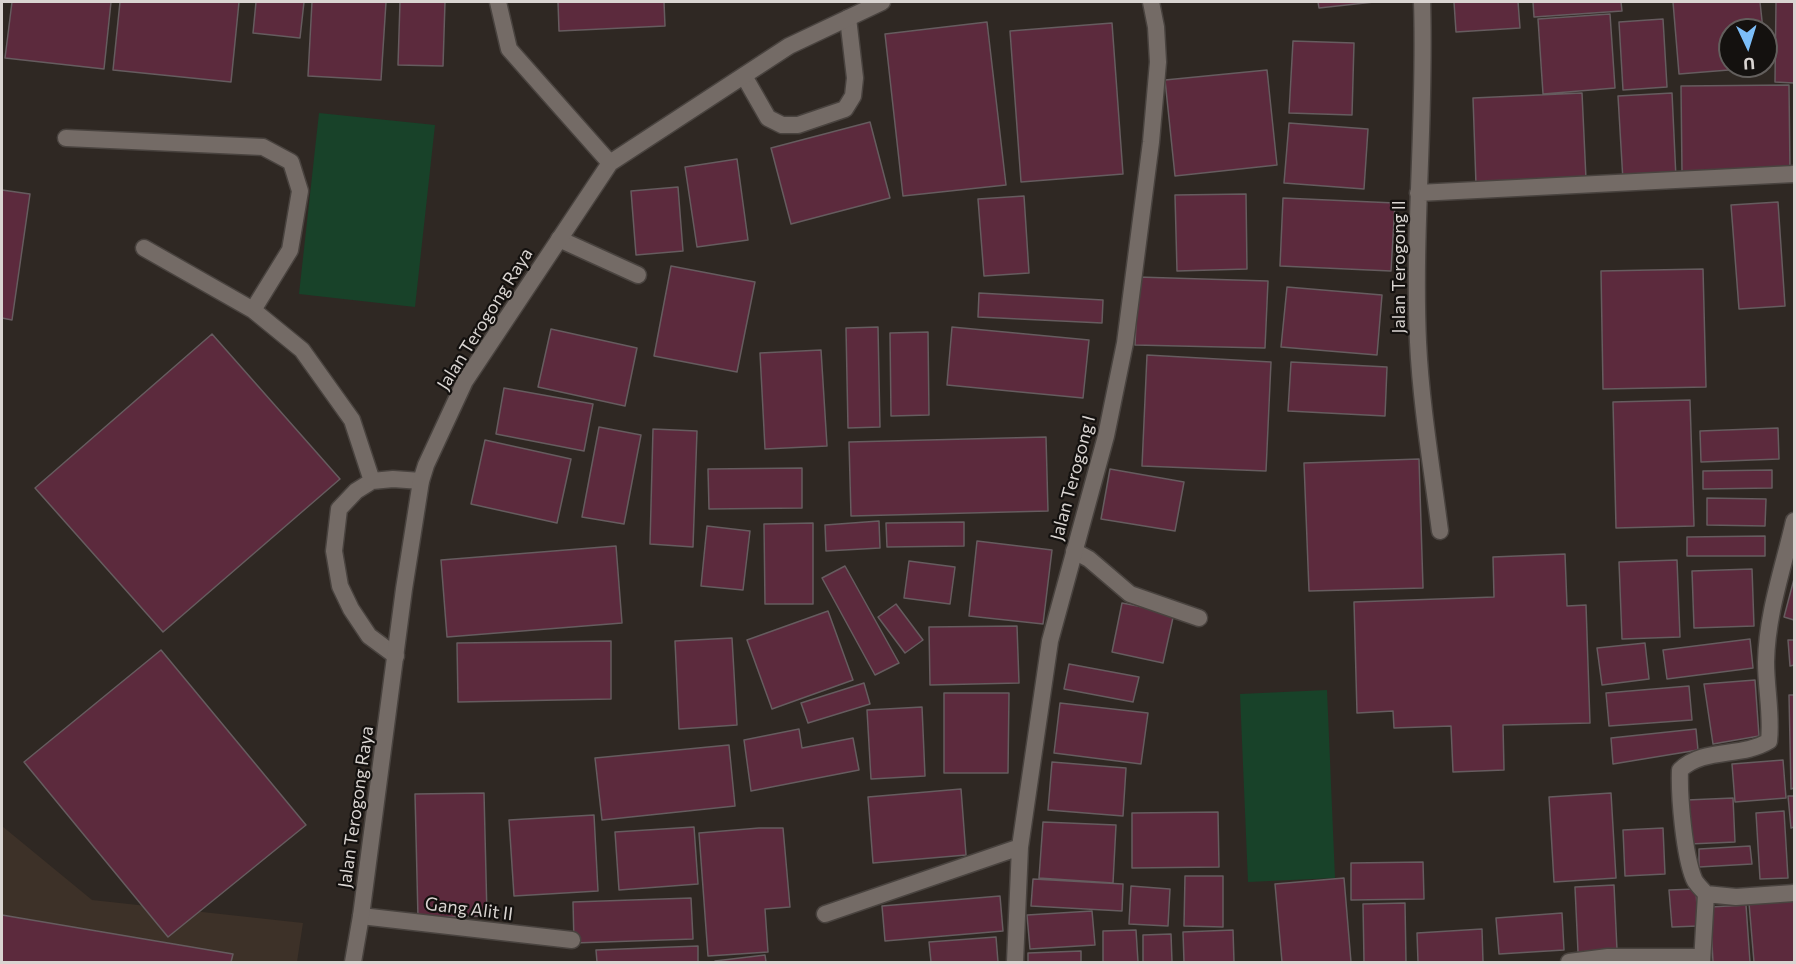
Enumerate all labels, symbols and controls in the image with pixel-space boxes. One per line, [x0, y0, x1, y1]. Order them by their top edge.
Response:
north arrow [1718, 18, 1778, 78]
text: U [1743, 55, 1756, 74]
street label: Jalan Terogong II [1388, 200, 1410, 334]
street label: Jalan Terogong Raya [433, 244, 537, 394]
street label: Jalan Terogong I [1046, 413, 1100, 543]
street label: Jalan Terogong Raya [334, 725, 378, 889]
street label: Gang Alit II [424, 893, 514, 925]

